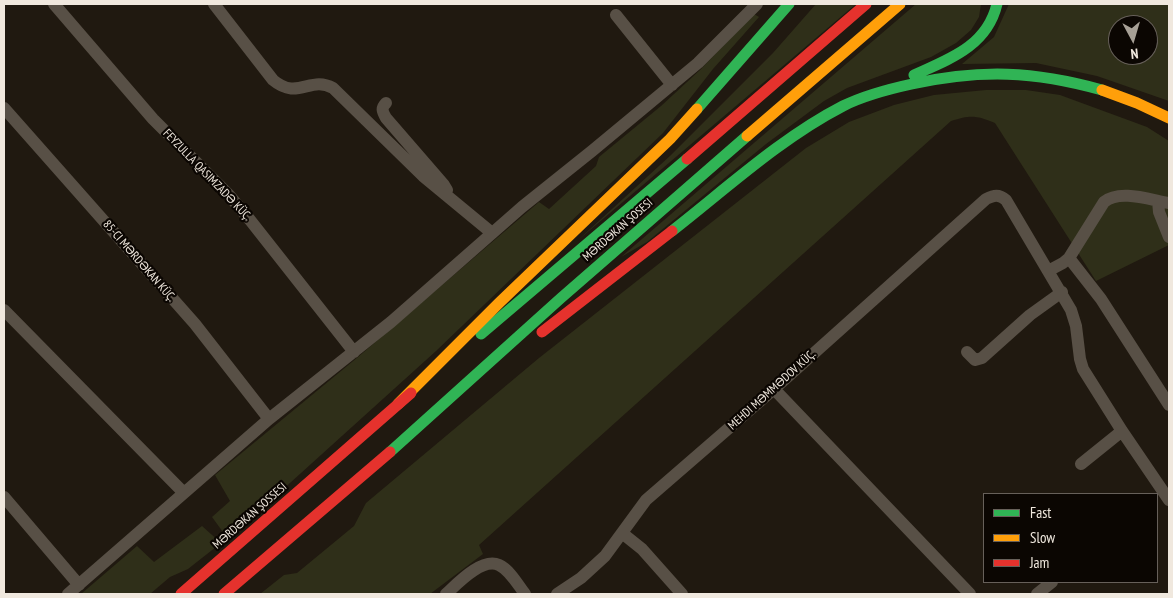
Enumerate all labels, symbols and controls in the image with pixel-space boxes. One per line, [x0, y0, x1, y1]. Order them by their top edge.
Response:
north arrow [1108, 15, 1158, 65]
text: N [1130, 45, 1139, 63]
street label: FEYZULLA QASIMZADƏ KÜÇ. [160, 126, 254, 224]
street label: MƏRDƏKAN ŞOSESI [580, 196, 656, 264]
street label: 85-CI MƏRDƏKAN KÜÇ. [100, 217, 178, 305]
street label: MEHDI MƏMMƏDOV KÜÇ. [725, 347, 819, 433]
street label: MƏRDƏKAN ŞOSSESI [210, 480, 290, 552]
legend [983, 493, 1158, 583]
text: Fast [1030, 503, 1051, 522]
text: Slow [1030, 528, 1055, 547]
text: Jam [1030, 553, 1049, 572]

